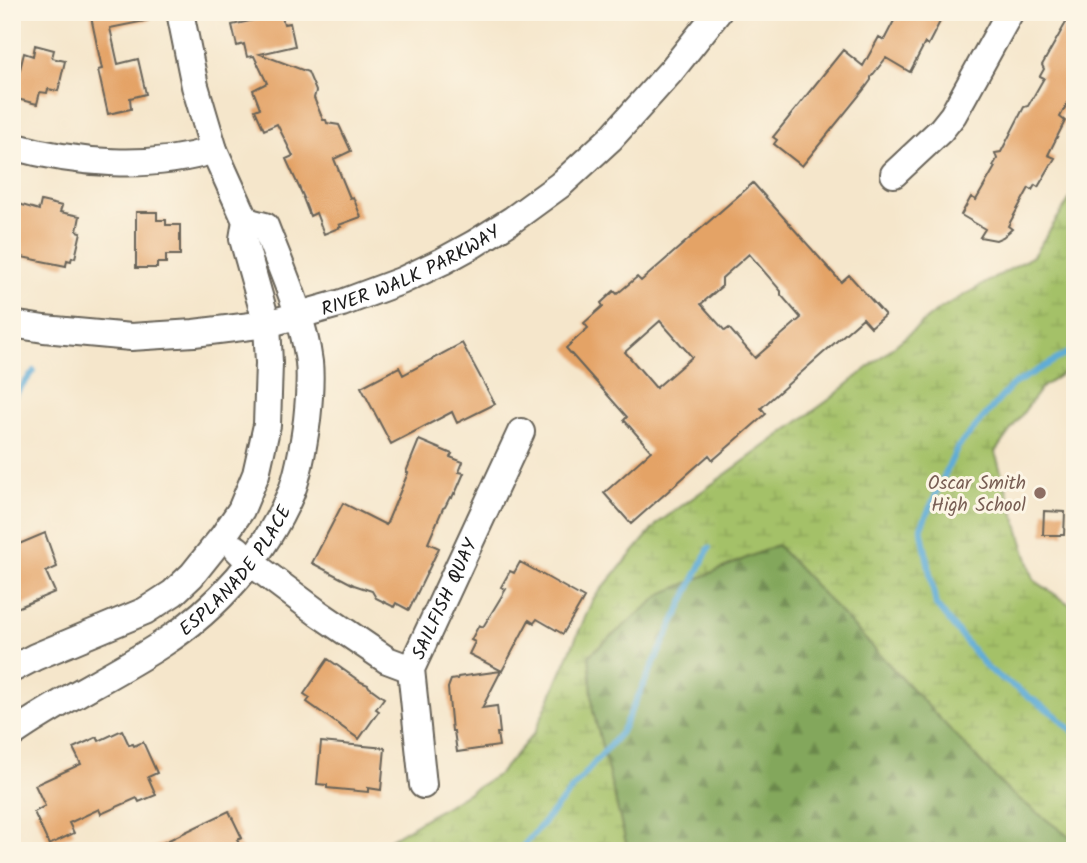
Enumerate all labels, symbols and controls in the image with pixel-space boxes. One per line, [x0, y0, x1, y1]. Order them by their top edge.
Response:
street label: RIVER WALK PARKWAY [318, 218, 508, 325]
place label: Oscar Smith High School [928, 469, 1026, 521]
marker: Oscar Smith High School [1032, 485, 1048, 501]
street label: ESPLANADE PLACE [173, 500, 301, 644]
street label: SAILFISH QUAY [404, 533, 487, 665]

